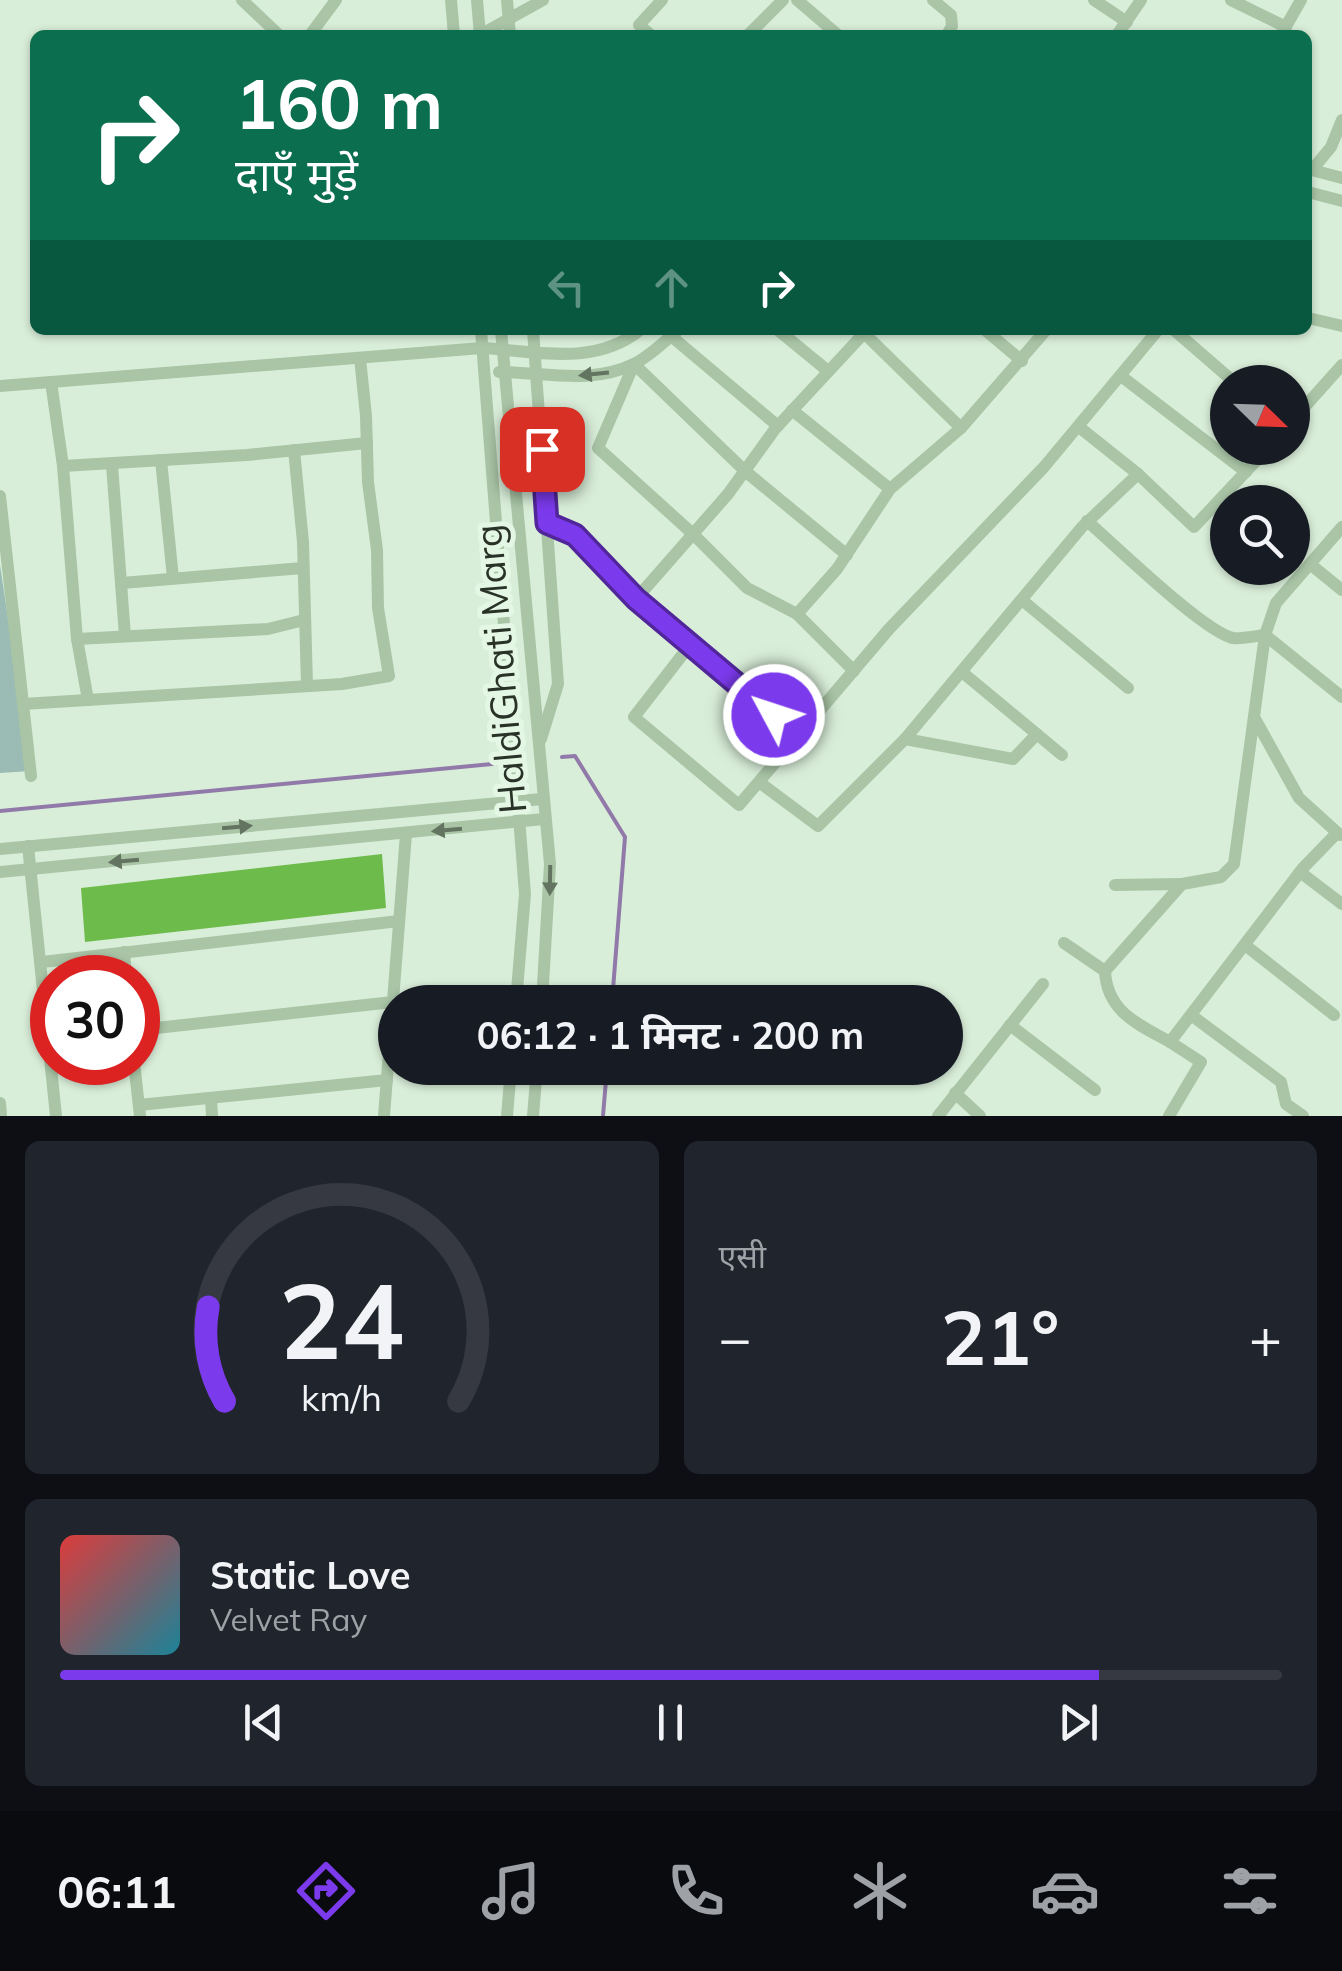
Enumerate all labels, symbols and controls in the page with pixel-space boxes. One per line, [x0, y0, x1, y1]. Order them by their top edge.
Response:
text: 160 m [235, 59, 443, 147]
icon: right [70, 70, 200, 200]
text: दाएँ मुड़ें [235, 146, 358, 202]
icon: left [539, 260, 594, 315]
icon: ahead [644, 260, 699, 315]
icon: right [749, 260, 804, 315]
north arrow [1210, 365, 1310, 465]
map controls [1210, 365, 1310, 585]
one-way arrow [578, 366, 609, 382]
pin [500, 407, 585, 492]
icon: arrive [515, 422, 570, 477]
button: search [1210, 485, 1310, 585]
street label: HaldiGhati Marg [463, 523, 537, 816]
position arrow [722, 663, 826, 767]
one-way arrow [221, 819, 253, 835]
one-way arrow [431, 823, 463, 839]
one-way arrow [107, 853, 139, 869]
one-way arrow [542, 865, 558, 897]
speed limit sign: 30 [30, 955, 160, 1085]
text: 06:12 · 1 मिनट · 200 m [477, 1011, 864, 1059]
text: एसी [719, 1236, 766, 1276]
text: 24 [279, 1254, 404, 1385]
text: 21° [941, 1290, 1059, 1384]
text: − [719, 1303, 752, 1372]
text: + [1249, 1303, 1282, 1372]
text: km/h [301, 1375, 382, 1420]
text: Static Love [210, 1551, 411, 1599]
text: Velvet Ray [210, 1599, 367, 1639]
icon: previous [236, 1695, 291, 1750]
icon: pause [643, 1695, 698, 1750]
icon: next [1051, 1695, 1106, 1750]
icon: directions [291, 1856, 361, 1926]
icon: music [476, 1856, 546, 1926]
icon: phone [661, 1856, 731, 1926]
icon: climate [845, 1856, 915, 1926]
icon: car [1030, 1856, 1100, 1926]
icon: filters [1215, 1856, 1285, 1926]
text: 06:11 [57, 1863, 177, 1919]

